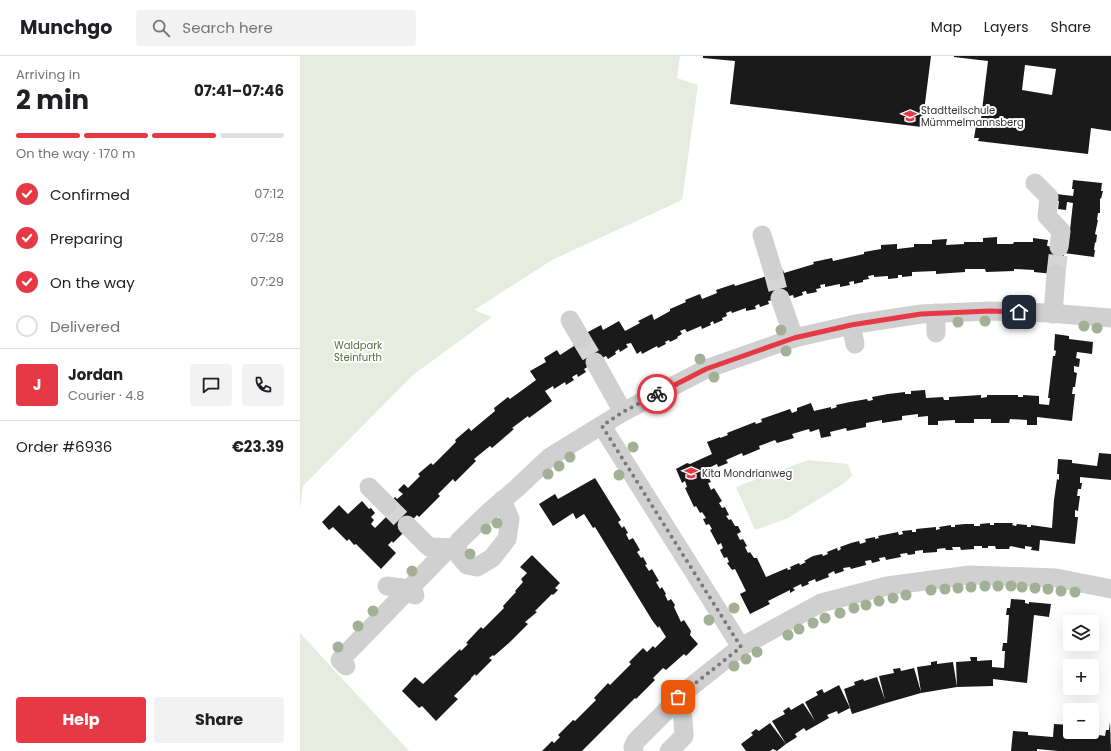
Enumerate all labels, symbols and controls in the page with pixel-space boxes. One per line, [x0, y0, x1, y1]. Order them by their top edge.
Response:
search box [136, 10, 416, 46]
text: Munchgo [20, 14, 112, 41]
icon: search [150, 17, 172, 39]
text: Search here [182, 17, 273, 38]
text: Map [931, 17, 962, 37]
text: Layers [984, 17, 1028, 37]
text: Share [1050, 17, 1091, 37]
text: Arriving in [16, 65, 80, 84]
text: 07:41–07:46 [194, 80, 284, 101]
text: 2 min [16, 82, 89, 118]
place label: Stadtteilschule Mümmelmannsberg [921, 103, 1024, 130]
school or university icon: Stadtteilschule Mümmelmannsberg [902, 108, 918, 124]
text: On the way · 170 m [16, 144, 135, 163]
icon: check [16, 183, 38, 205]
text: Confirmed [50, 184, 130, 205]
text: 07:12 [254, 184, 284, 203]
icon: check [16, 227, 38, 249]
text: Preparing [50, 228, 123, 249]
text: 07:28 [250, 228, 284, 247]
icon: check [16, 271, 38, 293]
text: On the way [50, 272, 135, 293]
text: 07:29 [250, 272, 284, 291]
pin [1002, 295, 1036, 329]
icon: home [1008, 301, 1030, 323]
text: Delivered [50, 316, 120, 337]
park label: Waldpark Steinfurth [334, 338, 383, 365]
text: Jordan [68, 364, 123, 385]
button: chat [190, 364, 232, 406]
button: phone [242, 364, 284, 406]
text: J [33, 374, 41, 395]
courier [637, 374, 677, 414]
icon: bike [646, 383, 668, 405]
text: Courier · 4.8 [68, 386, 144, 405]
text: Order #6936 [16, 436, 112, 457]
text: €23.39 [232, 436, 284, 457]
school or university icon: Kita Mondrianweg [683, 465, 699, 481]
place label: Kita Mondrianweg [702, 466, 792, 481]
map controls [1063, 615, 1099, 739]
button: layers [1063, 615, 1099, 651]
button: + [1063, 659, 1099, 695]
pin [661, 680, 695, 714]
icon: bag [667, 686, 689, 708]
button: Help [16, 697, 146, 743]
button: Share [154, 697, 284, 743]
button: − [1063, 703, 1099, 739]

